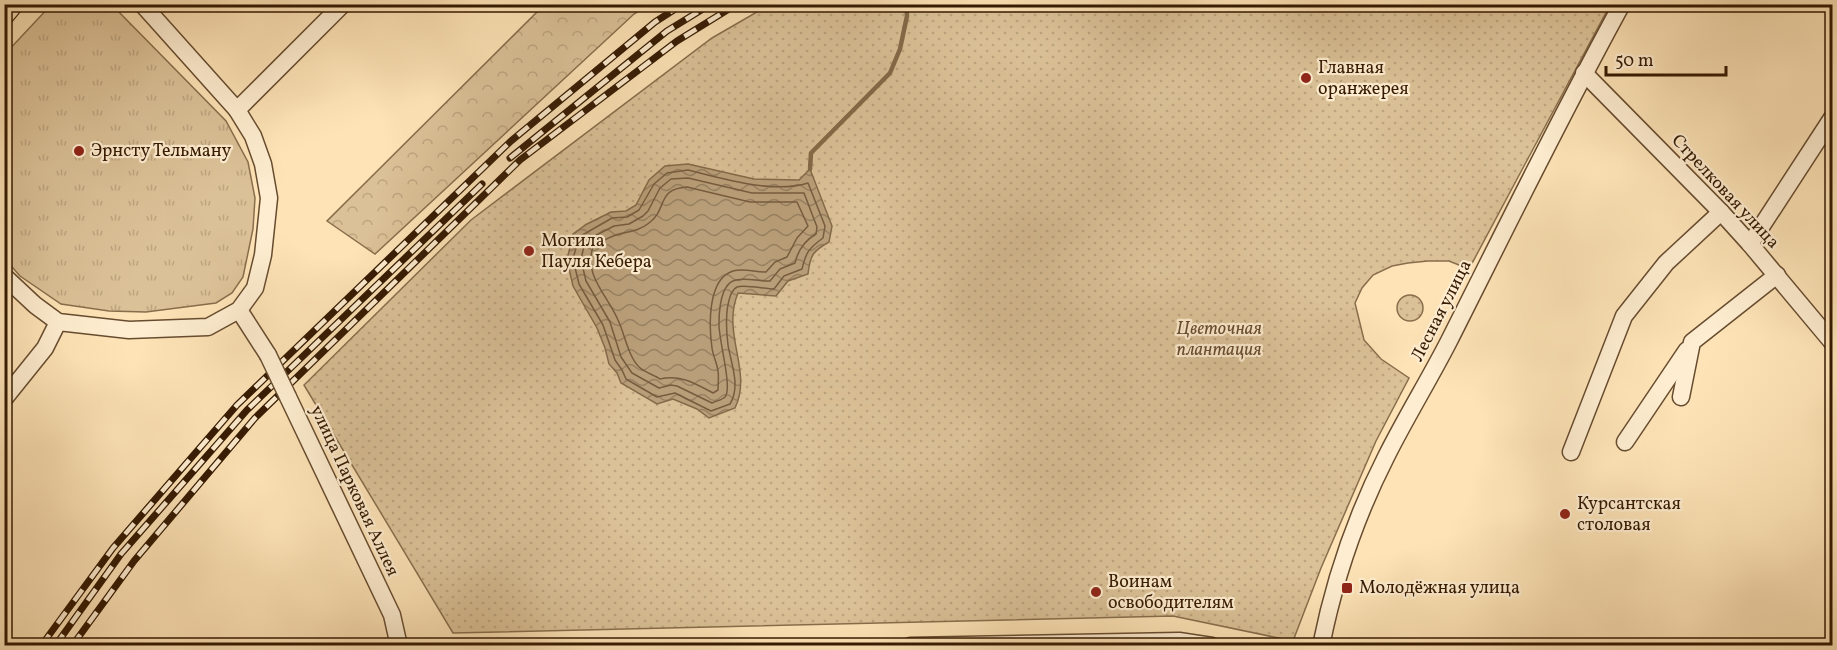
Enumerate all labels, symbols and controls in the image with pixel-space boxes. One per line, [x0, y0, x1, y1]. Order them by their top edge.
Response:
scale bar [1606, 39, 1726, 77]
text: 50 m [1615, 49, 1654, 74]
place label: Главная оранжерея [1318, 56, 1409, 102]
marker: Главная оранжерея [1299, 71, 1313, 85]
street label: Стрелковая улица [1665, 129, 1785, 255]
place label: Эрнсту Тельману [91, 139, 232, 164]
marker: Эрнсту Тельману [72, 144, 86, 158]
place label: Могила Пауля Кебера [541, 229, 652, 275]
marker: Могила Пауля Кебера [522, 244, 536, 258]
street label: Лесная улица [1406, 256, 1478, 366]
park label: Цветочная плантация [1176, 317, 1262, 363]
street label: улица Парковая Аллея [303, 401, 405, 581]
place label: Курсантская столовая [1577, 492, 1681, 538]
marker: Курсантская столовая [1558, 507, 1572, 521]
place label: Воинам освободителям [1108, 570, 1234, 616]
place label: Молодёжная улица [1359, 576, 1520, 601]
marker: Молодёжная улица [1340, 581, 1354, 595]
marker: Воинам освободителям [1089, 585, 1103, 599]

